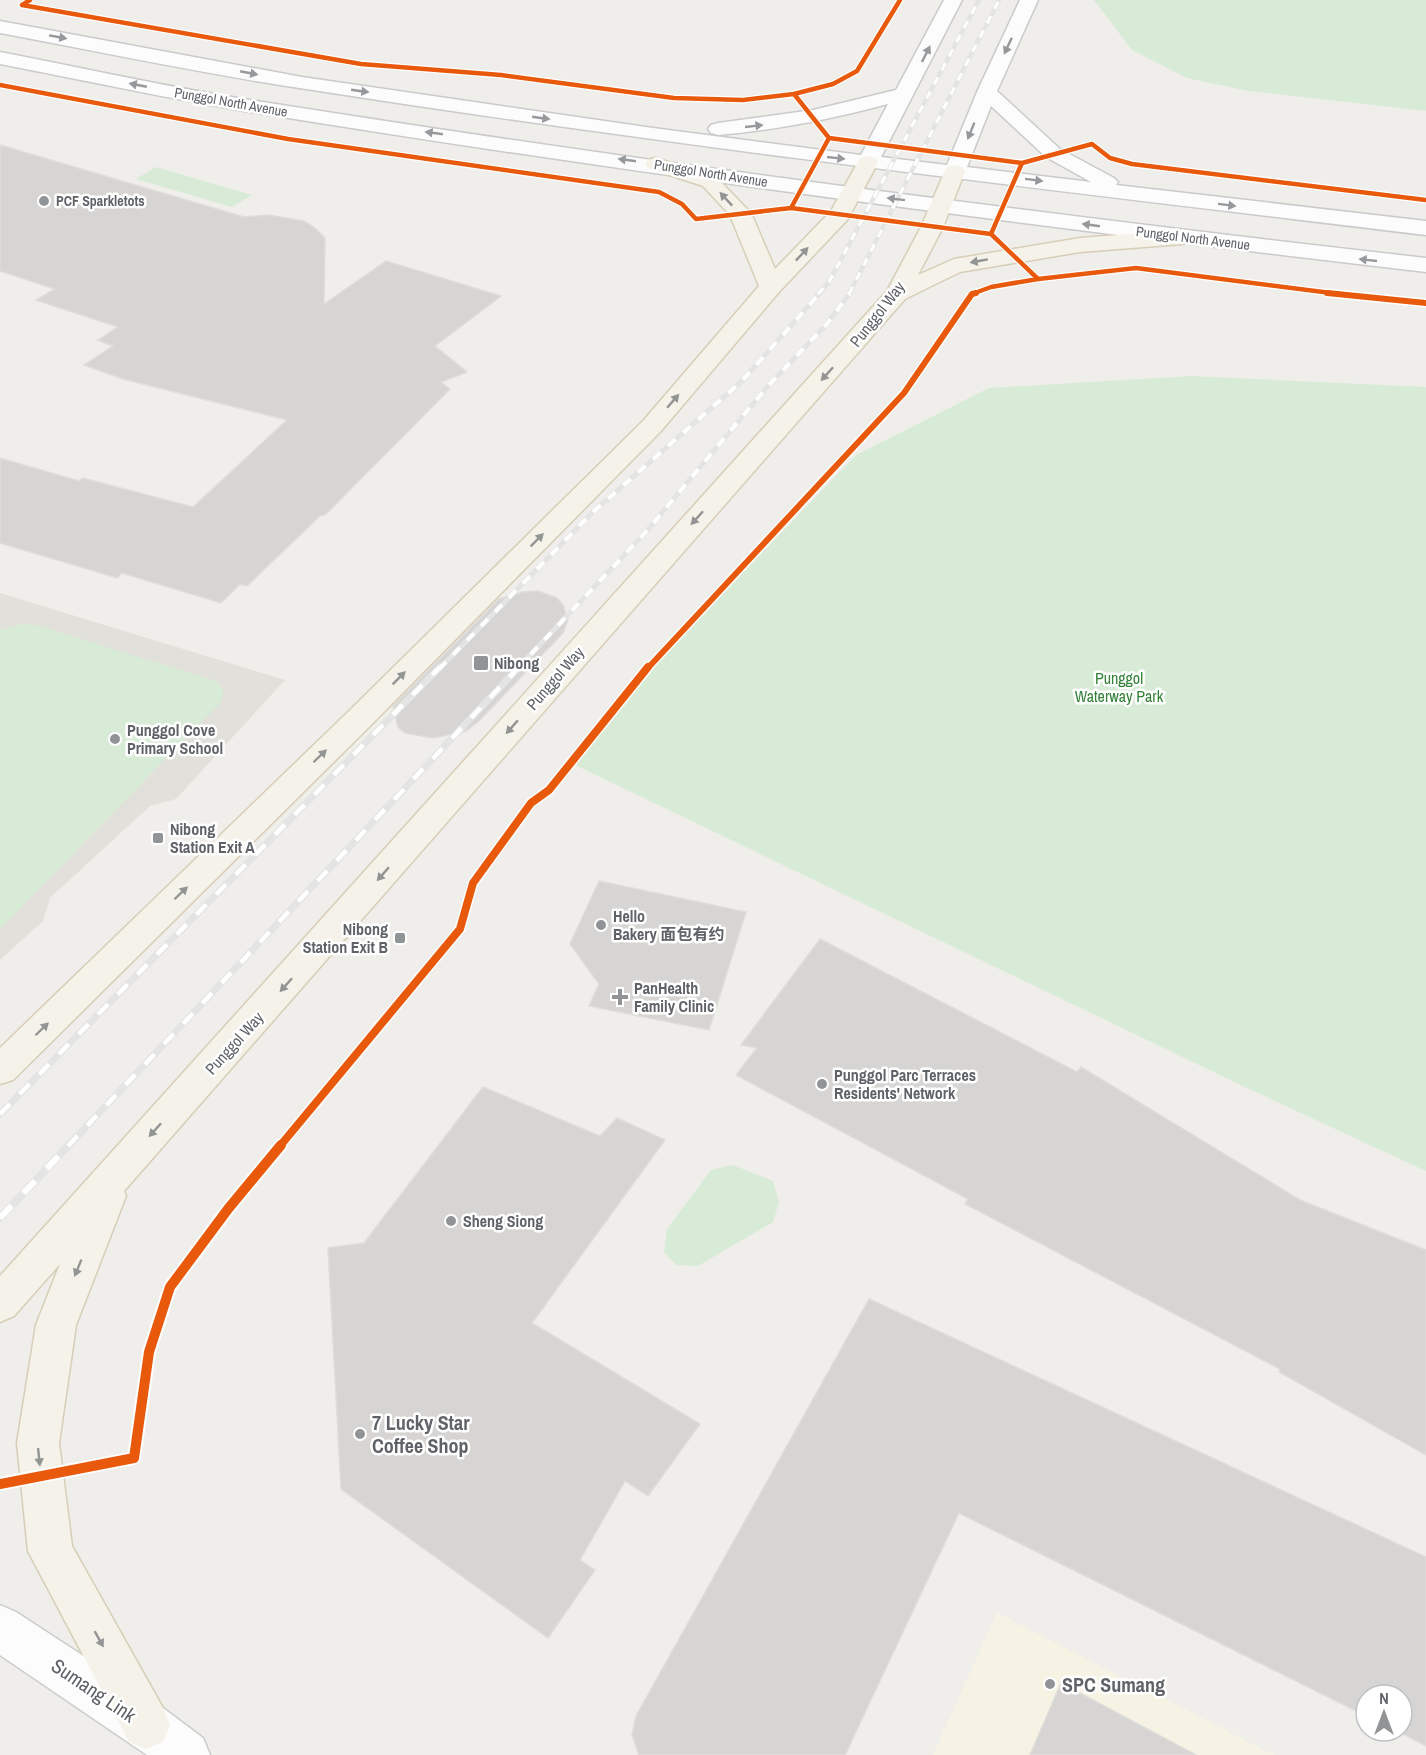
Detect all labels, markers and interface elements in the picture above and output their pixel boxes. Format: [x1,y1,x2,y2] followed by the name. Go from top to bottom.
[48,33,67,42] one-way arrow
[1003,37,1013,55] one-way arrow
[921,46,930,63] one-way arrow
[240,69,259,78] one-way arrow
[128,80,147,89] one-way arrow
[173,83,289,121] street label: Punggol North Avenue
[351,87,370,96] one-way arrow
[531,113,550,122] one-way arrow
[744,121,763,131] one-way arrow
[966,123,976,141] one-way arrow
[425,128,444,137] one-way arrow
[827,153,846,163] one-way arrow
[618,155,637,164] one-way arrow
[653,155,769,191] street label: Punggol North Avenue
[1025,176,1044,185] one-way arrow
[719,191,733,206] one-way arrow
[56,192,145,210] place label: PCF Sparkletots
[37,194,51,208] marker: PCF Sparkletots
[887,194,906,204] one-way arrow
[1218,201,1237,210] one-way arrow
[1081,220,1100,229] one-way arrow
[1135,222,1251,254] street label: Punggol North Avenue
[795,247,809,262] one-way arrow
[1358,255,1377,265] one-way arrow
[969,257,988,266] one-way arrow
[844,276,910,351] street label: Punggol Way
[821,366,834,381] one-way arrow
[666,394,679,409] one-way arrow
[690,511,704,525] one-way arrow
[530,533,544,548] one-way arrow
[521,641,589,714] street label: Punggol Way
[494,652,539,674] place label: Nibong
[472,654,490,672] marker: Nibong
[1075,667,1164,707] park label: Punggol Waterway Park
[392,672,406,686] one-way arrow
[127,719,223,759] place label: Punggol Cove Primary School
[506,719,519,734] one-way arrow
[108,732,122,746] marker: Punggol Cove Primary School
[313,750,327,764] one-way arrow
[170,818,255,858] place label: Nibong Station Exit A
[151,831,165,845] marker: Nibong Station Exit A
[377,866,390,881] one-way arrow
[174,886,188,900] one-way arrow
[613,905,724,945] place label: Hello Bakery 面包有约
[303,918,388,958] place label: Nibong Station Exit B
[594,918,608,932] marker: Hello Bakery 面包有约
[393,931,407,945] marker: Nibong Station Exit B
[280,977,293,992] one-way arrow
[634,977,714,1017] place label: PanHealth Family Clinic
[611,988,629,1006] marker: PanHealth Family Clinic
[200,1007,268,1079] street label: Punggol Way
[34,1022,49,1036] one-way arrow
[834,1064,976,1104] place label: Punggol Parc Terraces Residents' Network
[815,1077,829,1091] marker: Punggol Parc Terraces Residents' Network
[149,1122,162,1137] one-way arrow
[463,1210,543,1232] place label: Sheng Siong
[444,1214,458,1228] marker: Sheng Siong
[73,1259,82,1277] one-way arrow
[372,1409,470,1459] place label: 7 Lucky Star Coffee Shop
[353,1427,367,1441] marker: 7 Lucky Star Coffee Shop
[34,1448,44,1467] one-way arrow
[94,1631,104,1648] one-way arrow
[46,1652,142,1729] street label: Sumang Link
[1062,1671,1165,1698] place label: SPC Sumang
[1043,1677,1057,1691] marker: SPC Sumang
[1354,1683,1414,1743] north arrow
[1379,1687,1389,1709] text: N

